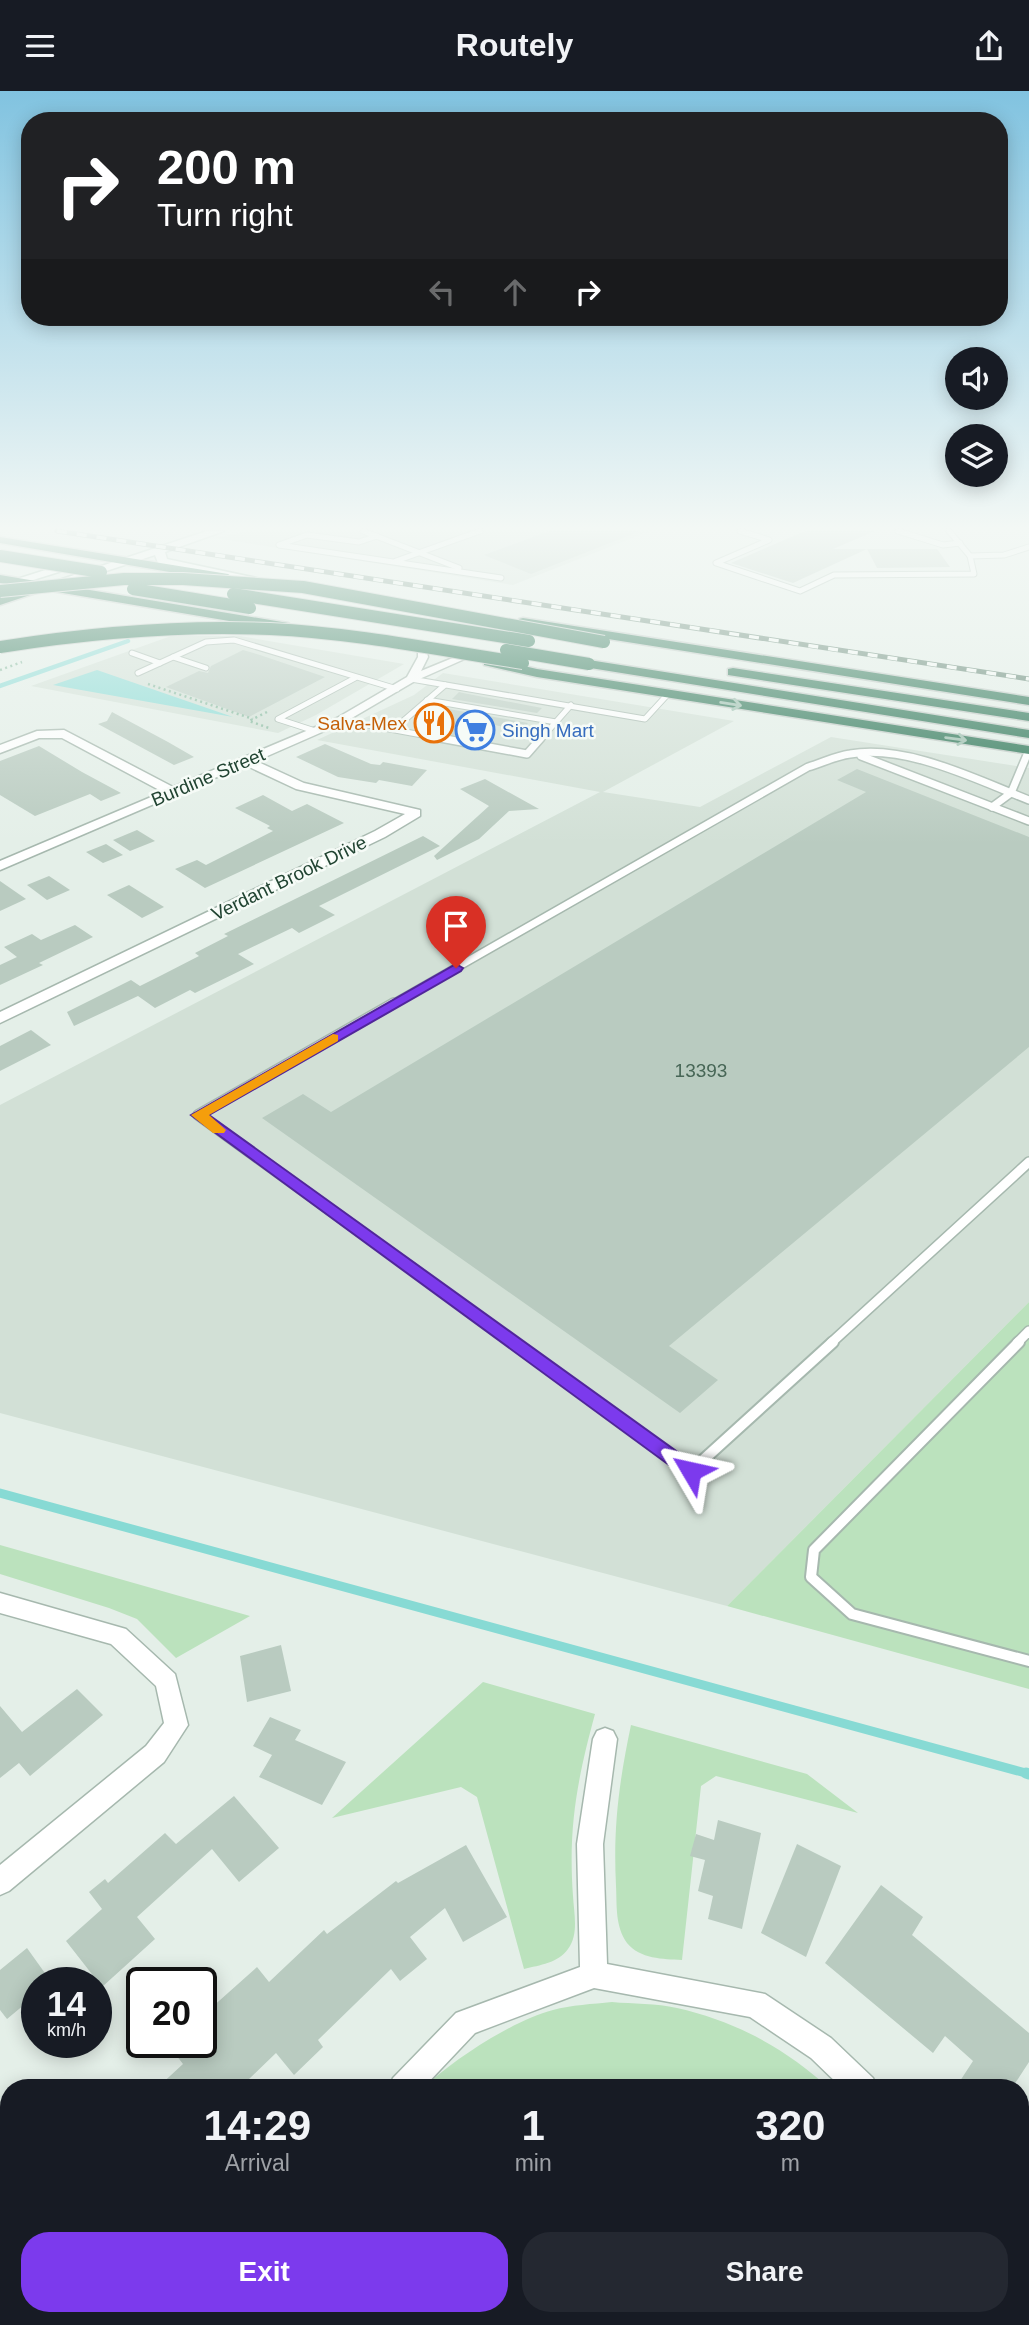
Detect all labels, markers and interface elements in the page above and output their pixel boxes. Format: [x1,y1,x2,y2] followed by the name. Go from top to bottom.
[21,27,59,65] icon: menu
[456,27,573,63] text: Routely
[970,27,1008,65] icon: share
[42,140,133,231] icon: right
[157,140,296,194] text: 200 m
[157,197,293,233] text: Turn right
[423,273,461,311] icon: left
[496,273,534,311] icon: ahead
[569,273,607,311] icon: right
[945,347,1008,487] map controls
[945,347,1008,410] button: sound
[945,424,1008,487] button: layers
[719,698,742,711] one-way arrow
[413,702,455,744] restaurant icon: Salva-Mex
[454,709,496,751] supermarket icon: Singh Mart
[317,713,407,734] place label: Salva-Mex
[502,720,595,741] place label: Singh Mart
[944,733,966,746] one-way arrow
[148,743,269,810] street label: Burdine Street
[208,831,370,925] street label: Verdant Brook Drive
[426,896,486,968] pin
[437,907,475,945] icon: arrive
[675,1060,727,1081] house number: 13393
[654,1434,728,1508] position arrow
[126,1967,217,2058] speed limit sign: 20
[47,1984,86,2023] text: 14
[47,2020,86,2040] text: km/h
[204,2102,311,2149] text: 14:29
[521,2102,545,2149] text: 1
[755,2102,825,2149] text: 320
[225,2150,290,2176] text: Arrival
[515,2150,552,2176] text: min
[781,2150,800,2176] text: m
[21,2232,508,2312] button: Exit
[522,2232,1008,2312] button: Share

